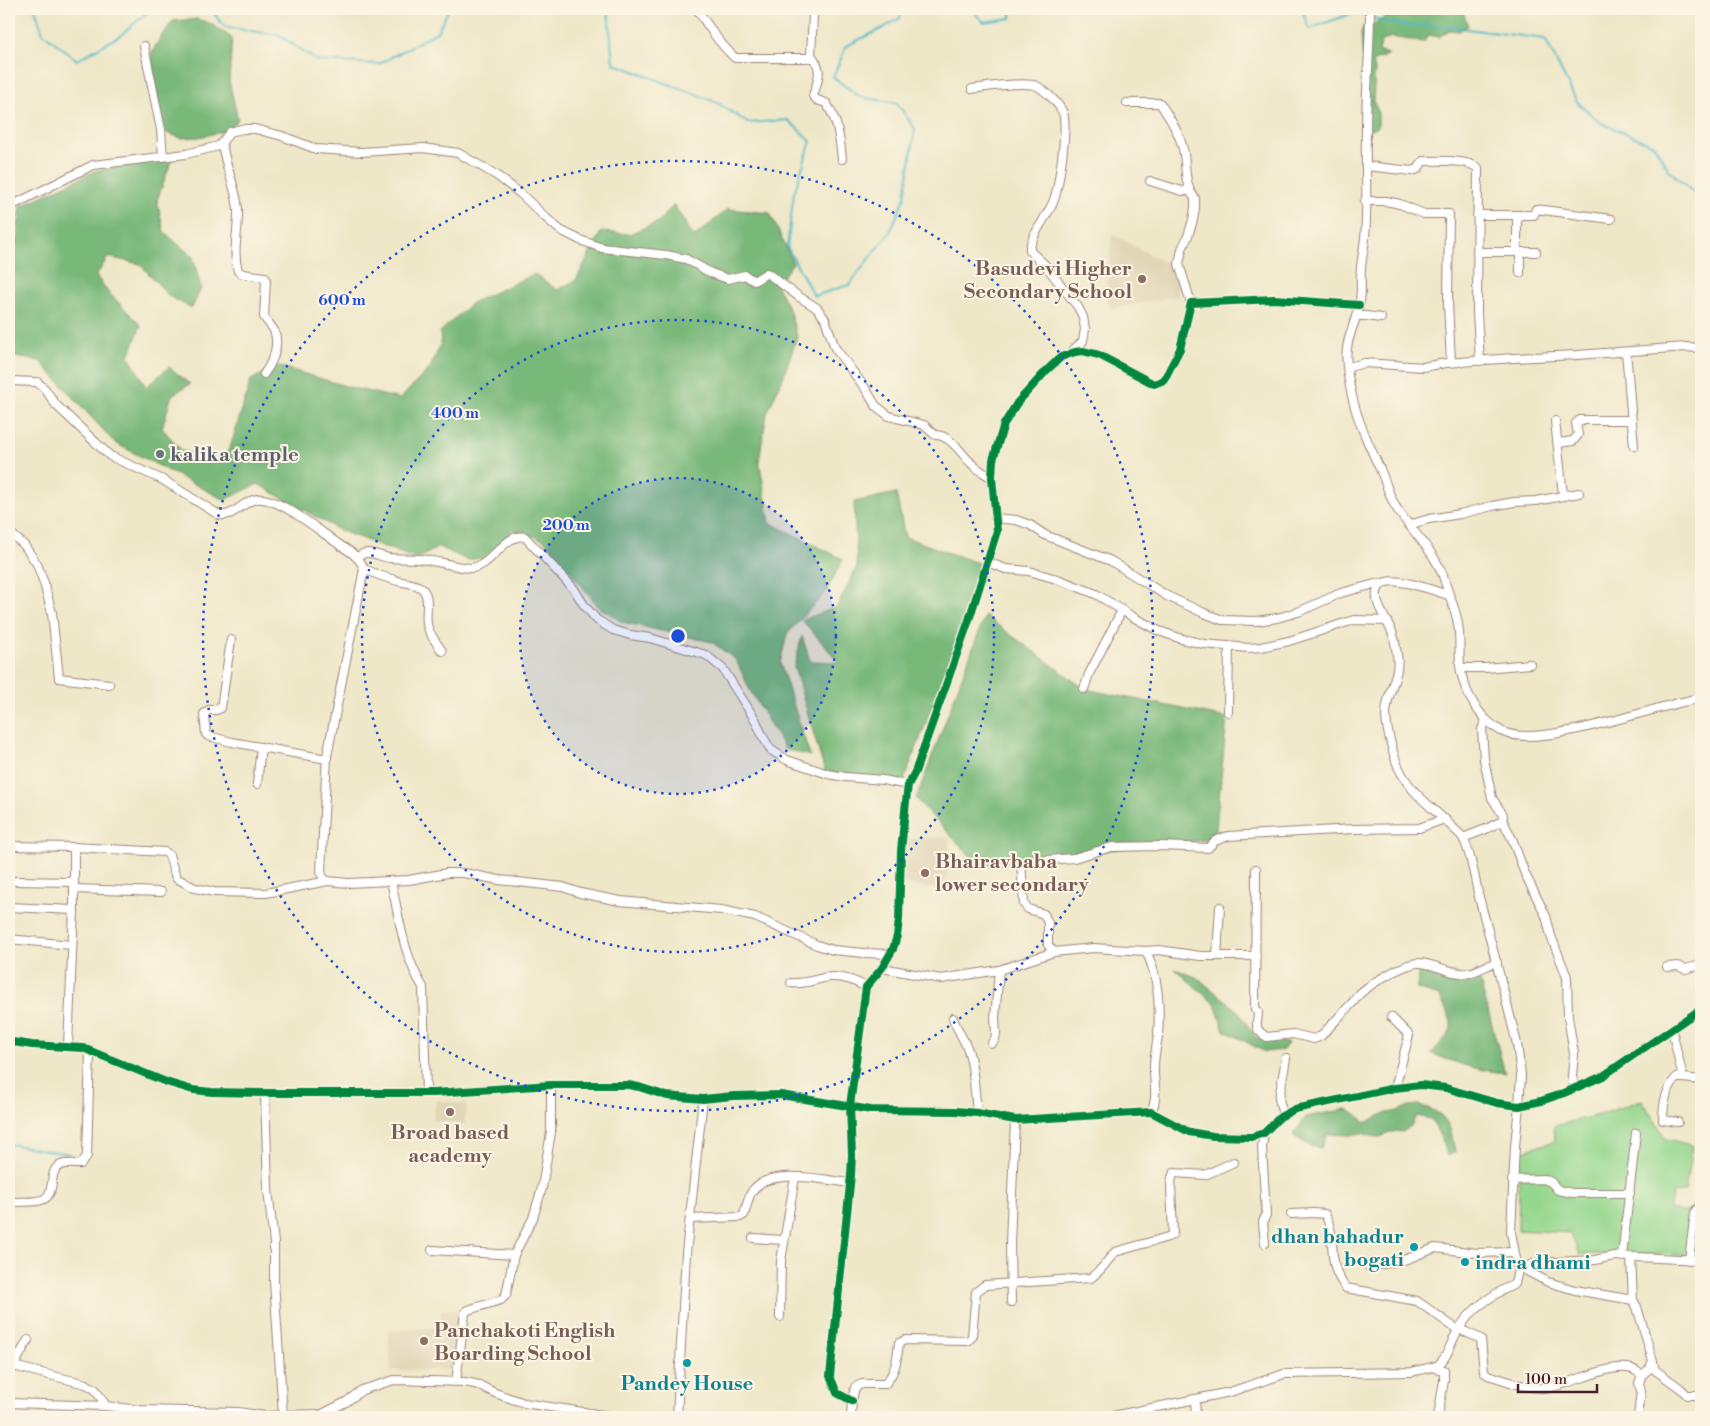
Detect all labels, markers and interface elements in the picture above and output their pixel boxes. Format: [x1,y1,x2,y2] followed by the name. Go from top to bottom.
[964,257,1132,305] place label: Basudevi Higher Secondary School
[1136,273,1148,285] marker: Basudevi Higher Secondary School
[318,291,366,310] text: 600 m
[431,404,479,423] text: 400 m
[170,443,299,468] place label: kalika temple
[154,448,166,460] marker: kalika temple
[542,516,590,535] text: 200 m
[669,627,687,645] centre of rings
[935,850,1090,898] place label: Bhairavbaba lower secondary
[919,867,931,879] marker: Bhairavbaba lower secondary
[444,1106,456,1118] marker: Broad based academy
[391,1121,510,1169] place label: Broad based academy
[1271,1225,1405,1273] place label: dhan bahadur bogati
[1408,1241,1420,1253] marker: dhan bahadur bogati
[1475,1251,1591,1276] place label: indra dhami
[1459,1256,1471,1268] marker: indra dhami
[434,1319,616,1367] place label: Panchakoti English Boarding School
[418,1335,430,1347] marker: Panchakoti English Boarding School
[681,1357,693,1369] marker: Pandey House
[1518,1361,1596,1393] scale bar
[1525,1370,1567,1389] text: 100 m
[621,1372,754,1397] place label: Pandey House

